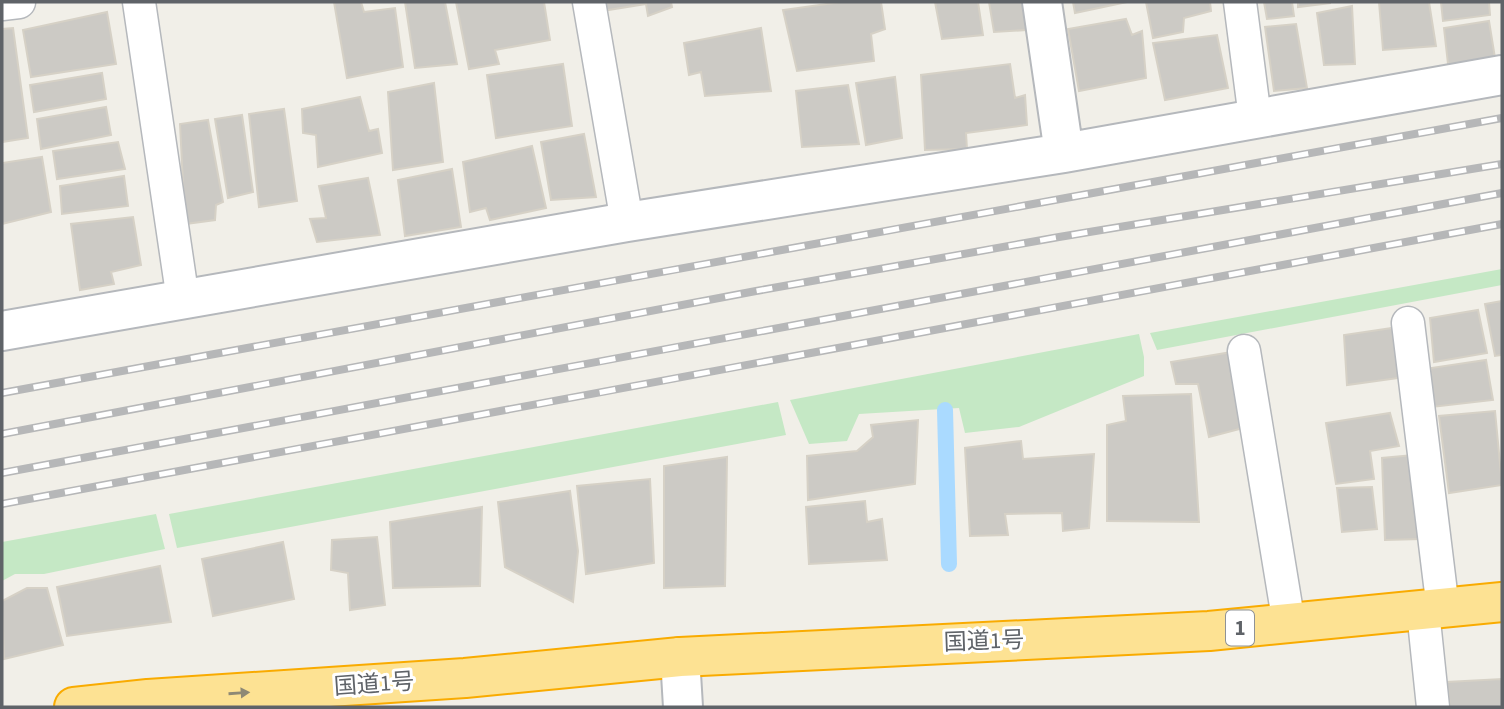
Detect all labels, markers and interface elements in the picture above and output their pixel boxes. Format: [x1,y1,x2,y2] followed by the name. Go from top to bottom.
[1226,610,1254,646] road number: 1
[943,623,1025,659] street label: 国道1号
[333,665,415,703] street label: 国道1号
[229,687,251,698] one-way arrow

